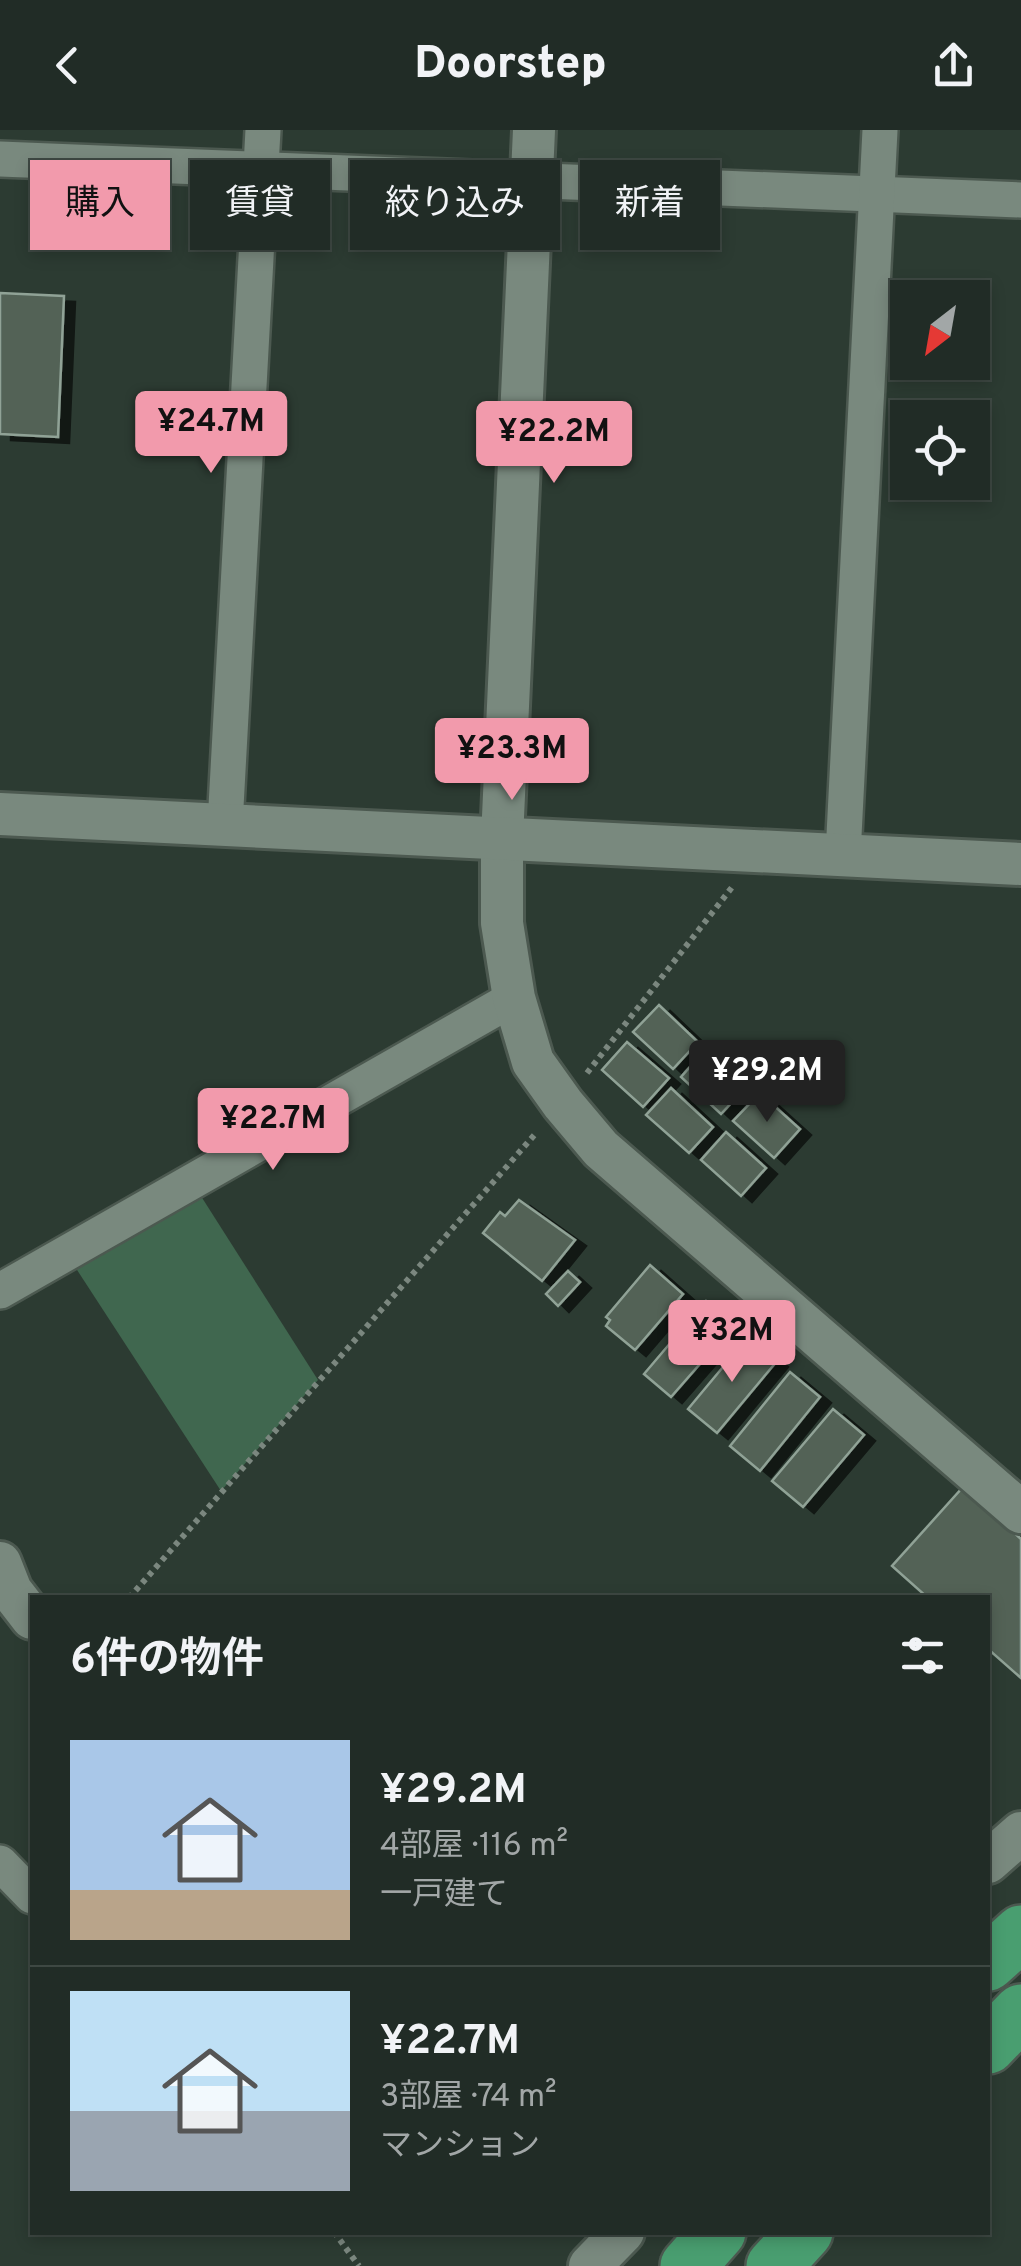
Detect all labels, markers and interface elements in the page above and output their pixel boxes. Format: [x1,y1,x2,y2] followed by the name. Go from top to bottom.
[414,37,607,94] text: Doorstep
[40,38,95,93] icon: back
[926,38,981,93] icon: share
[30,160,170,250] chip: 購入
[190,160,330,250] chip: 賃貸
[350,160,560,250] chip: 絞り込み
[580,160,720,250] chip: 新着
[890,280,990,380] north arrow
[890,280,990,500] map controls
[130,391,292,476] pin: ¥24.7M
[890,400,990,500] button: locate
[473,401,635,486] pin: ¥22.2M
[157,403,265,443] text: ¥24.7M
[498,413,610,453] text: ¥22.2M
[431,718,593,803] pin: ¥23.3M
[457,730,567,770] text: ¥23.3M
[686,1040,848,1125] pin: ¥29.2M
[711,1052,823,1092] text: ¥29.2M
[192,1088,354,1173] pin: ¥22.7M
[220,1100,326,1140] text: ¥22.7M
[673,1300,791,1385] pin: ¥32M
[690,1312,774,1352] text: ¥32M
[895,1628,950,1683] icon: filters
[70,1635,264,1688] text: 6件の物件
[380,1765,527,1818] text: ¥29.2M
[150,1780,270,1900] icon: home
[380,1827,568,1867] text: 4部屋 · 116 m²
[380,1876,508,1916] text: 一戸建て
[380,2016,520,2069] text: ¥22.7M
[150,2031,270,2151] icon: home
[380,2078,557,2118] text: 3部屋 · 74 m²
[380,2127,540,2167] text: マンション

